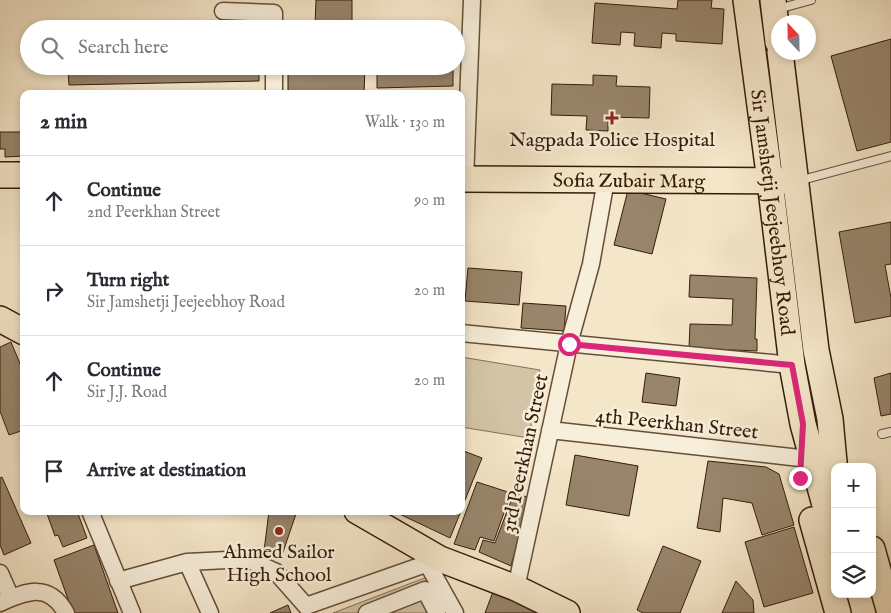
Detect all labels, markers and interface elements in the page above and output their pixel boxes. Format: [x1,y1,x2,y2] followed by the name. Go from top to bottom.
[771,15,816,60] north arrow
[20,20,465,75] search box
[38,34,66,62] icon: search
[78,36,169,60] text: Search here
[744,88,799,337] street label: Sir Jamshetji Jeejeebhoy Road
[40,109,87,136] text: 2 min
[605,111,619,125] marker: Nagpada Police Hospital
[365,113,445,133] text: Walk · 130 m
[509,128,715,153] place label: Nagpada Police Hospital
[553,169,706,195] street label: Sofia Zubair Marg
[87,179,161,203] text: Continue
[40,187,68,215] icon: ahead
[414,191,445,211] text: 90 m
[87,203,220,223] text: 2nd Peerkhan Street
[87,269,169,293] text: Turn right
[40,277,68,305] icon: right
[414,281,445,301] text: 20 m
[87,293,285,313] text: Sir Jamshetji Jeejeebhoy Road
[558,333,581,356] route start
[87,359,161,383] text: Continue
[40,367,68,395] icon: ahead
[414,371,445,391] text: 20 m
[496,372,555,535] street label: 3rd Peerkhan Street
[87,383,167,403] text: Sir J.J. Road
[594,404,759,445] street label: 4th Peerkhan Street
[40,457,68,485] icon: arrive
[87,459,246,483] text: Arrive at destination
[831,463,876,598] map controls
[831,463,876,508] button: +
[789,467,812,490] route end
[831,508,876,553] button: −
[273,525,285,537] marker: Ahmed Sailor High School
[222,540,335,588] place label: Ahmed Sailor High School
[831,553,876,598] button: layers

